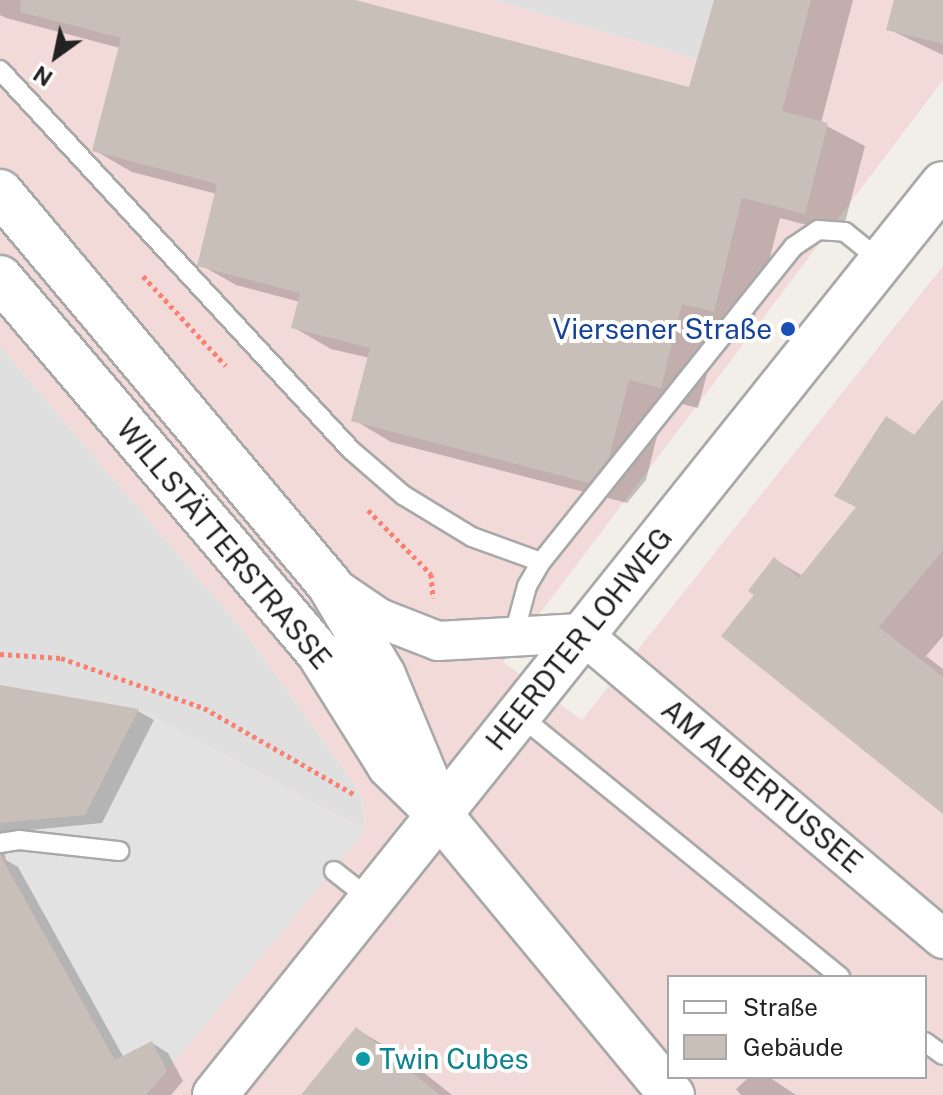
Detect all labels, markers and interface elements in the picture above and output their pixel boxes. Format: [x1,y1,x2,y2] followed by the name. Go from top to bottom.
[16,16,96,96] north arrow
[29,61,57,92] text: N
[552,312,772,346] place label: Viersener Straße
[779,320,797,338] marker: Viersener Straße
[110,412,338,676] street label: WILLSTÄTTERSTRASSE
[479,521,679,757] street label: HEERDTER LOHWEG
[655,692,869,880] street label: AM ALBERTUSSEE
[667,975,927,1079] legend
[743,993,818,1021] text: Straße
[743,1033,843,1061] text: Gebäude
[379,1042,529,1076] place label: Twin Cubes
[354,1050,372,1068] marker: Twin Cubes

